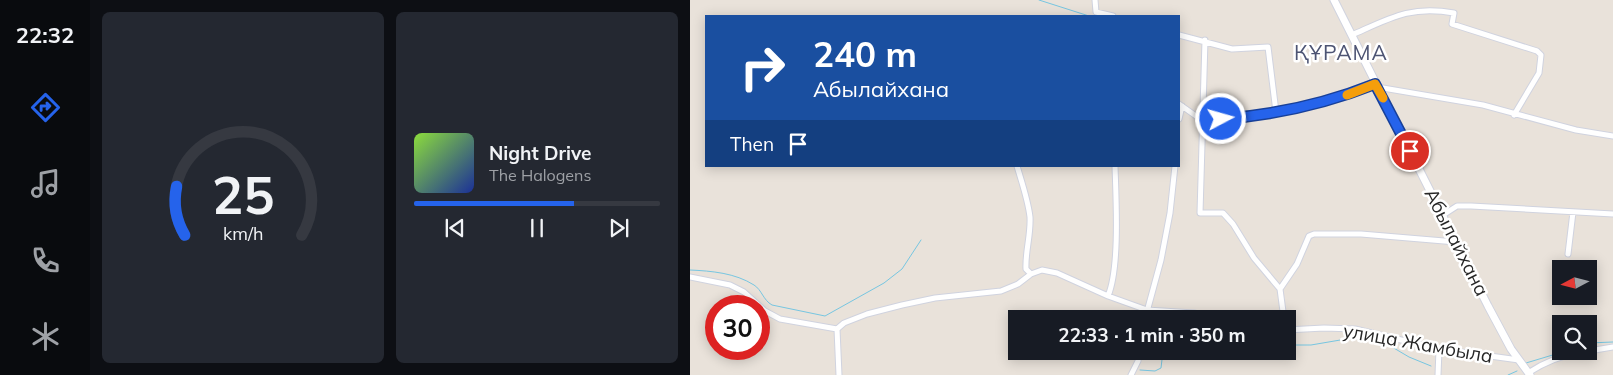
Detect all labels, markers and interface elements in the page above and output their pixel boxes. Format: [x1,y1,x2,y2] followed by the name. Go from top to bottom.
[16,21,74,49] text: 22:32
[813,32,917,76] text: 240 m
[730,35,795,100] icon: right
[1294,39,1388,65] district label: ҚҰРАМА
[813,75,949,103] text: Абылайхана
[28,90,63,125] icon: directions
[1194,92,1246,144] position arrow
[784,130,812,158] icon: arrive
[1389,130,1431,172] pin
[730,132,774,156] text: Then
[1396,137,1424,165] icon: arrive
[489,141,591,165] text: Night Drive
[212,162,274,227] text: 25
[489,165,591,185] text: The Halogens
[28,166,63,201] icon: music
[1420,184,1494,300] street label: Абылайхана
[441,214,469,242] icon: previous
[523,214,551,242] icon: pause
[605,214,633,242] icon: next
[223,222,263,244] text: km/h
[28,243,63,278] icon: phone
[1552,260,1598,305] north arrow
[1552,260,1597,360] map controls
[705,295,770,360] speed limit sign: 30
[1552,315,1597,360] button: search
[1341,318,1495,368] street label: улица Жамбыла
[28,319,63,354] icon: climate
[1058,323,1246,347] text: 22:33 · 1 min · 350 m

